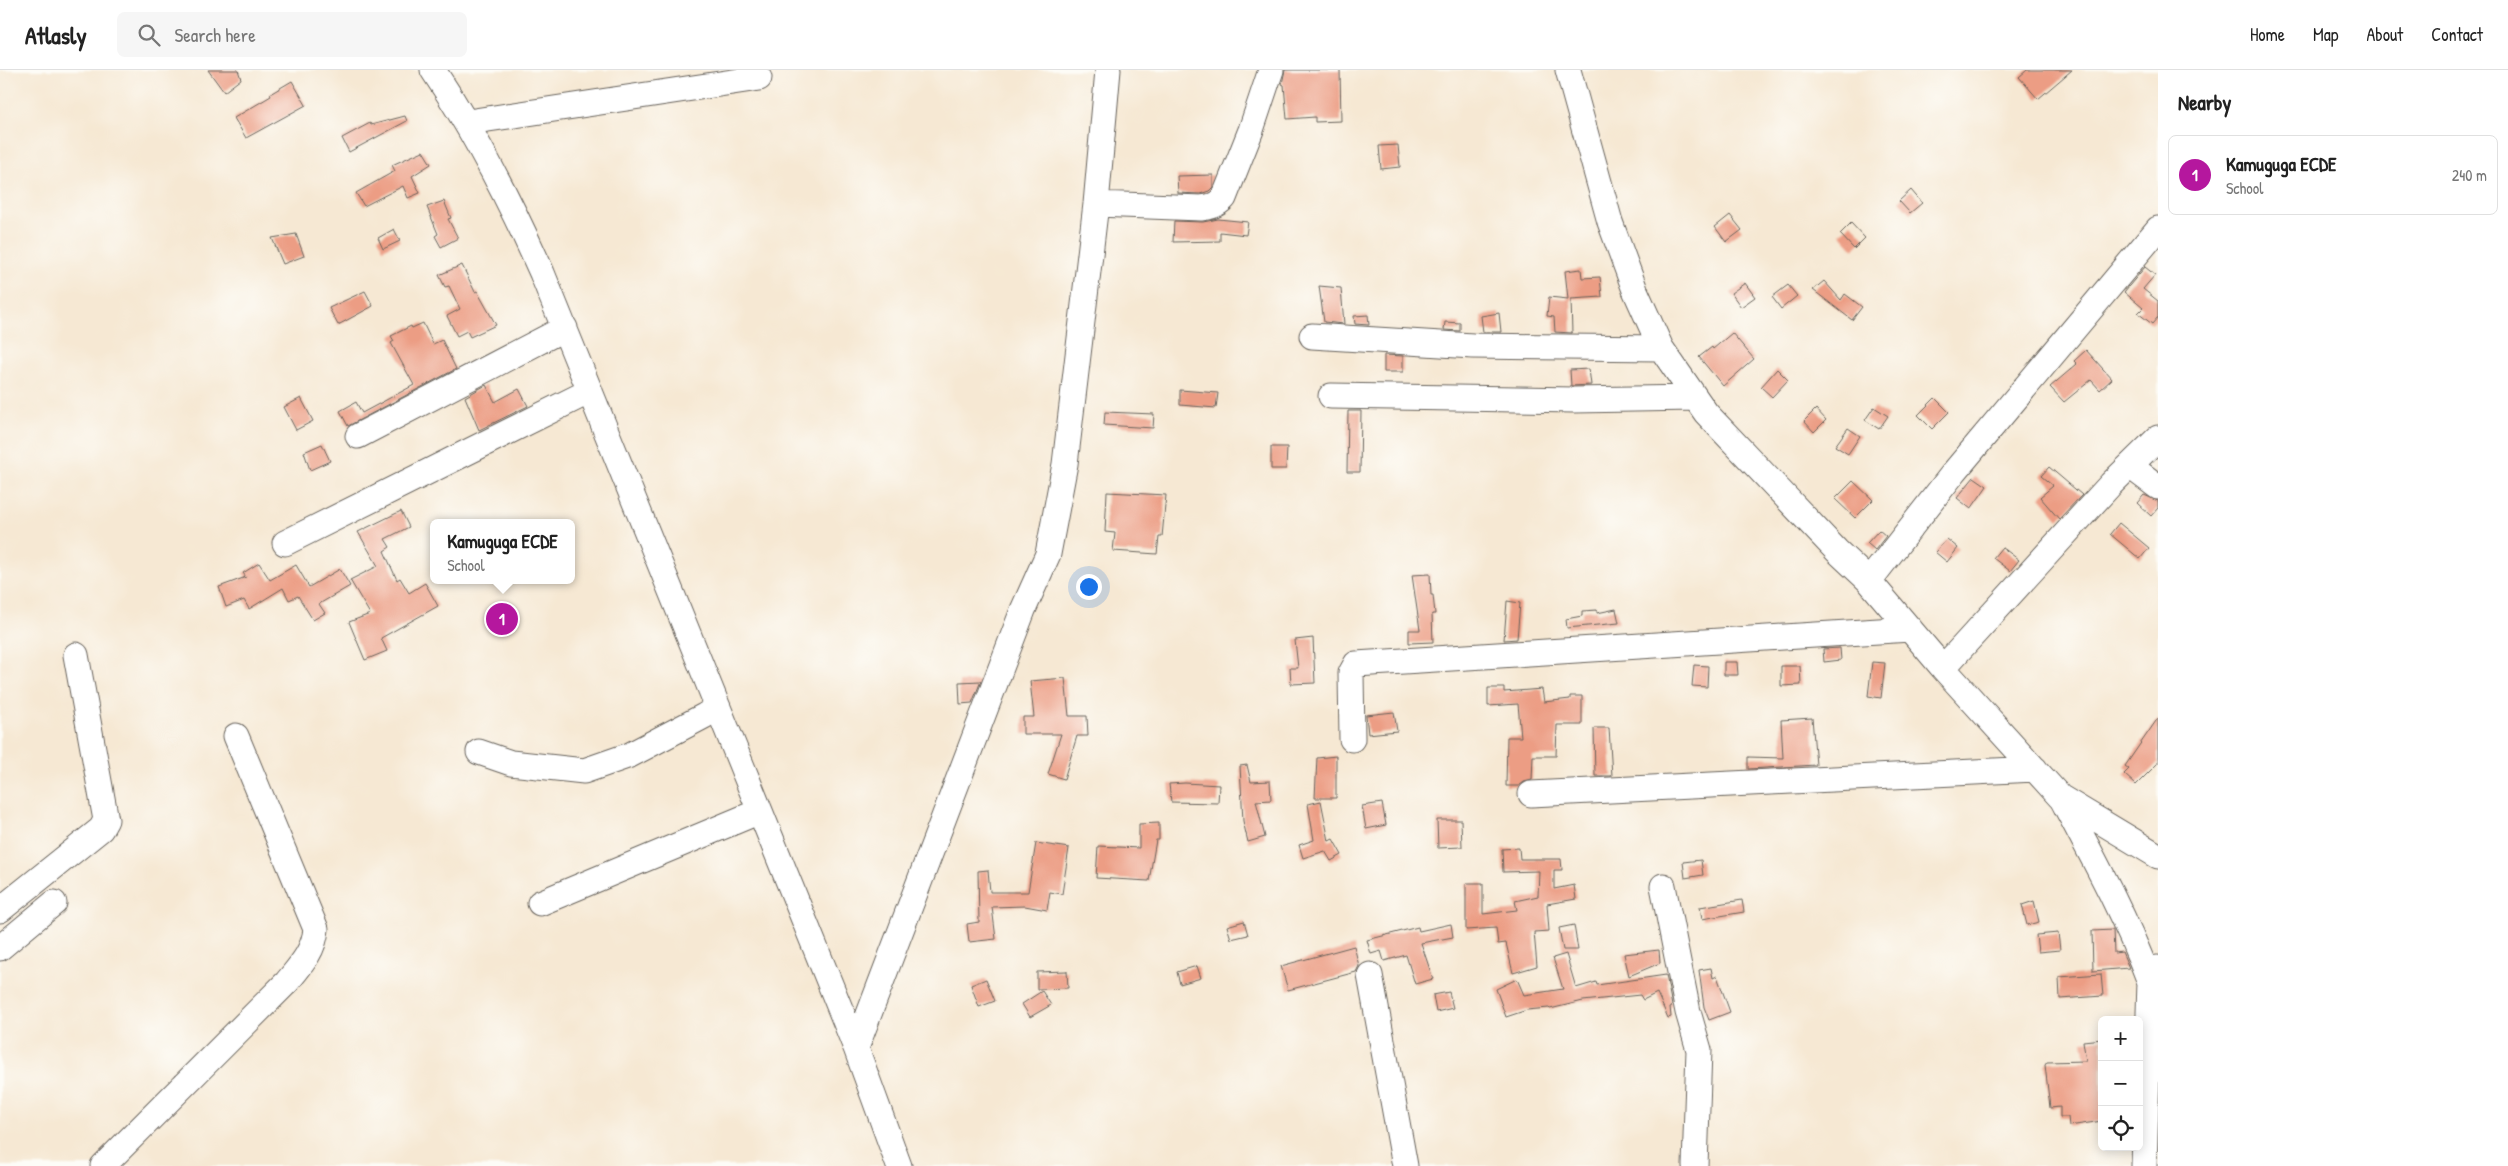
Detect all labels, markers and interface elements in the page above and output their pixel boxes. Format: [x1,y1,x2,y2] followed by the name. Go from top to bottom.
[117,12,467,57] search box
[25,19,87,51] text: Atlasly
[135,21,163,49] icon: search
[175,22,256,48] text: Search here
[2250,22,2285,47] text: Home
[2313,22,2338,47] text: Map
[2366,22,2403,47] text: About
[2431,22,2483,47] text: Contact
[2178,88,2231,117] text: Nearby
[2226,151,2336,177] text: Kamuguga ECDE
[2192,164,2198,186] text: 1
[2452,164,2487,186] text: 240 m
[2226,177,2263,199] text: School
[430,519,575,584] popup
[447,528,558,554] text: Kamuguga ECDE
[447,554,485,576] text: School
[1076,574,1102,600] your location
[486,600,518,638] pin: 1
[2098,1016,2143,1151] map controls
[2098,1016,2143,1061] button: +
[2098,1061,2143,1106] button: −
[2098,1106,2143,1151] button: locate

